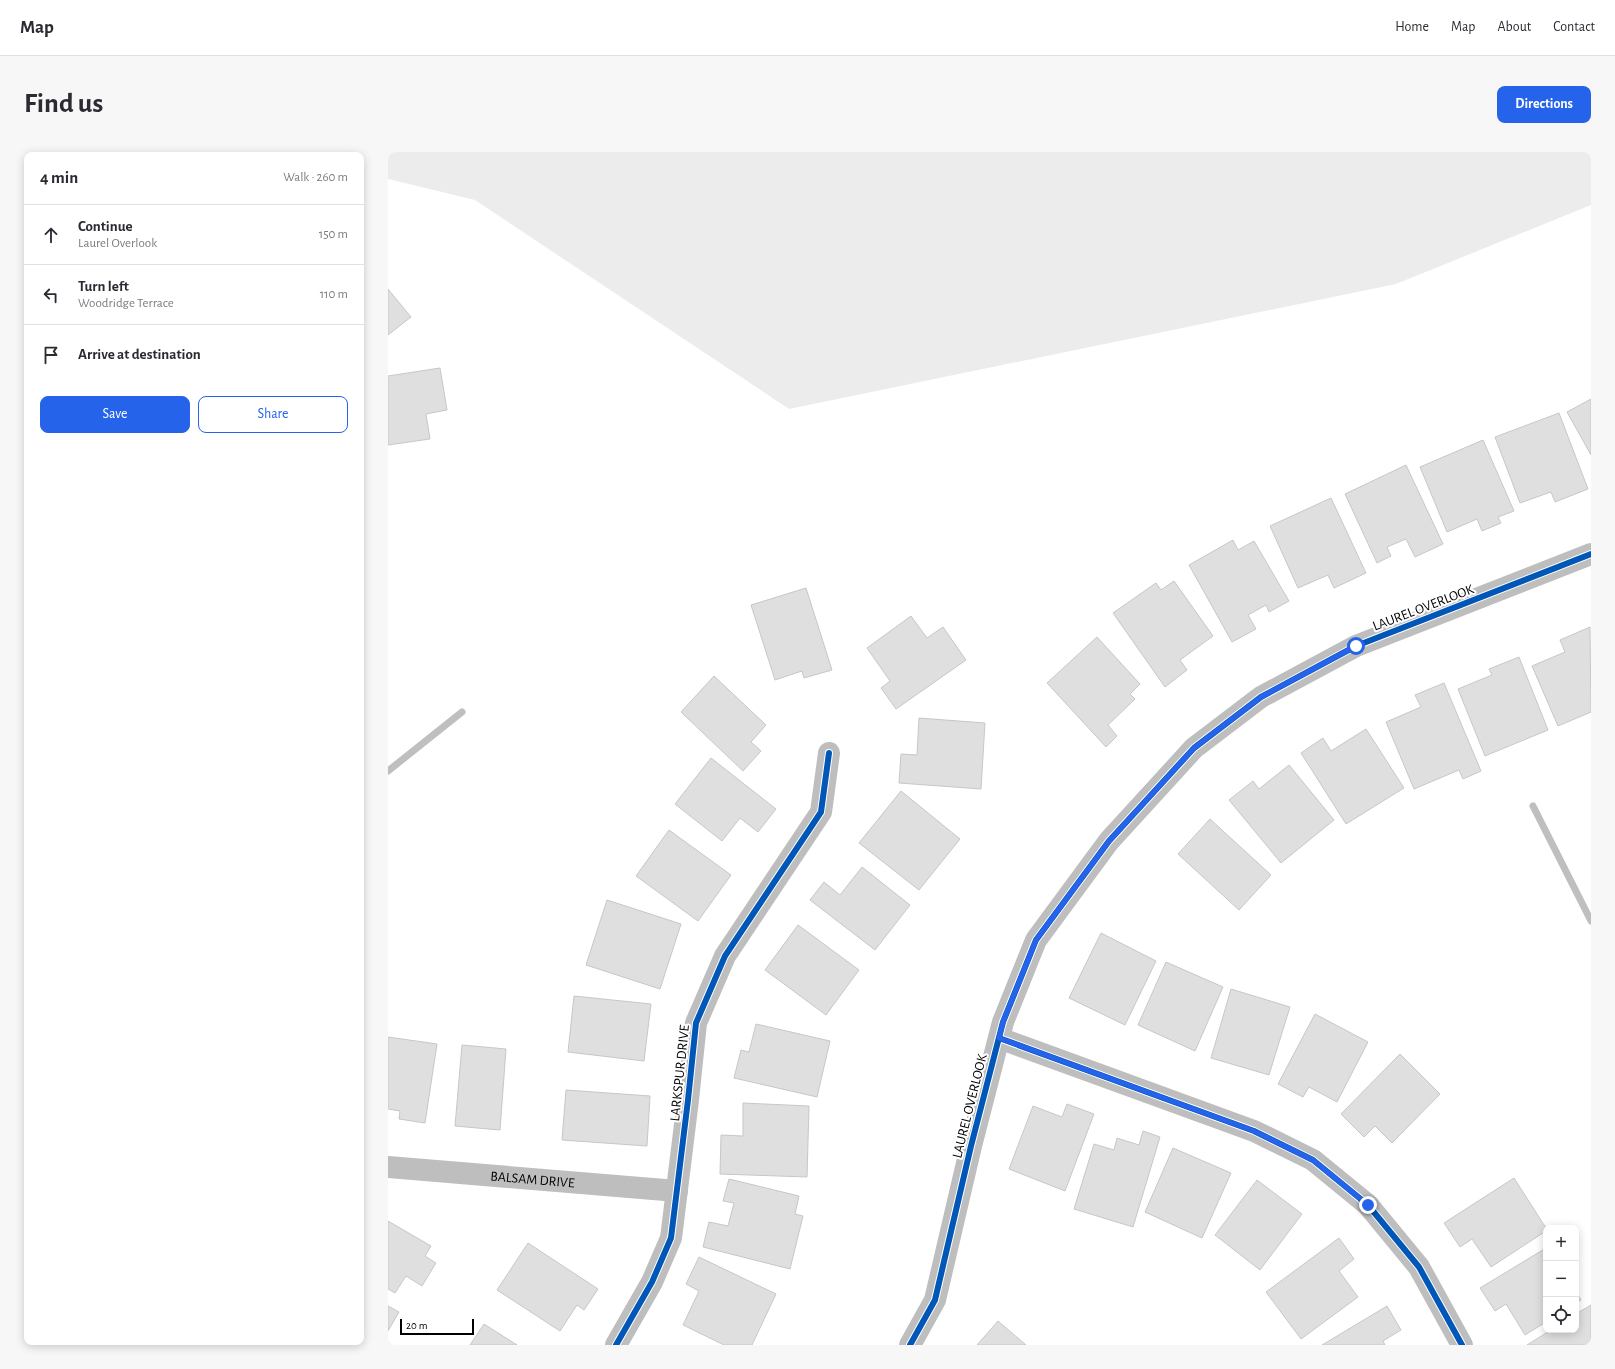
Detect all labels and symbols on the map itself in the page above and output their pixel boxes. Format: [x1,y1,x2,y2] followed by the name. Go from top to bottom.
[1371,582,1476,634] street label: LAUREL OVERLOOK
[1347,637,1365,655] route start
[668,1024,692,1122] street label: LARKSPUR DRIVE
[950,1052,990,1160] street label: LAUREL OVERLOOK
[490,1170,575,1190] street label: BALSAM DRIVE
[1359,1196,1377,1214] route end
[400,1317,474,1336] scale bar

